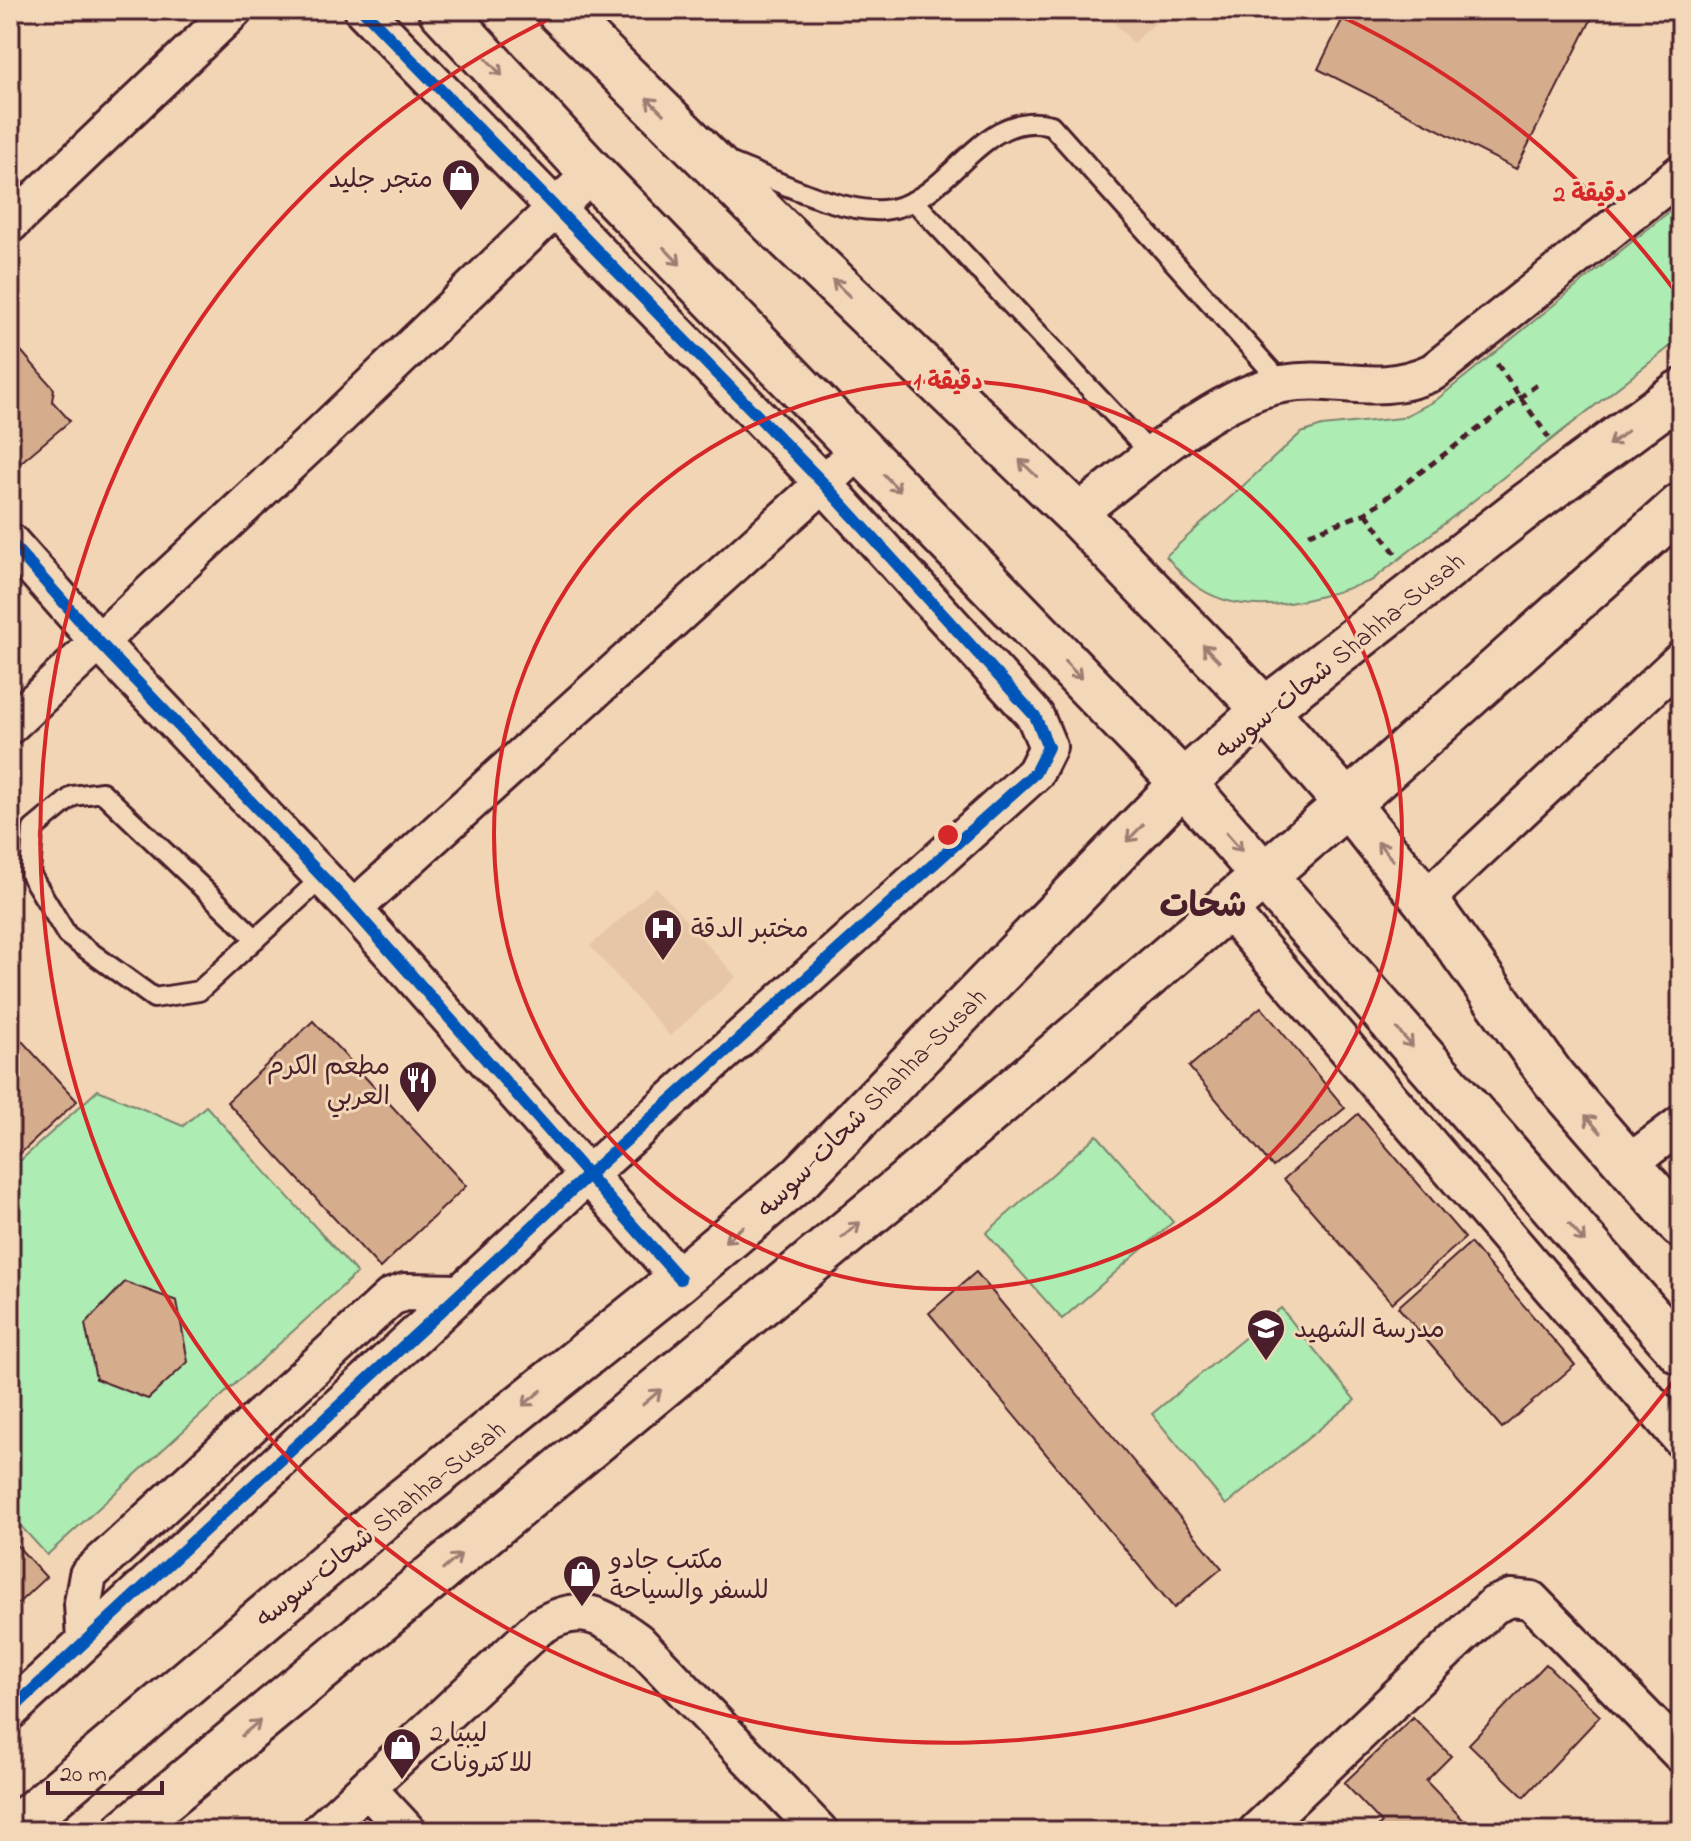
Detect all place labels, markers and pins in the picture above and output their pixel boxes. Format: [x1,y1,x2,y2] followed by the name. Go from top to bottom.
[440,157,482,212] shop icon: متجر جليد
[329,162,433,200] place label: متجر جليد
[934,821,962,849] centre of rings
[642,907,684,962] hospital icon: مختبر الدقة
[691,912,809,950] place label: مختبر الدقة
[267,1049,390,1118] place label: مطعم الكرم العربي
[397,1059,439,1114] restaurant icon: مطعم الكرم العربي
[1245,1307,1287,1362] school or university icon: مدرسة الشهيد
[1294,1312,1445,1350] place label: مدرسة الشهيد
[608,1543,769,1611] place label: مكتب جادو للسفر والسياحة
[561,1553,603,1608] shop icon: مكتب جادو للسفر والسياحة
[430,1716,532,1784] place label: ليبيا 2 للاكترونات
[381,1726,423,1781] shop icon: ليبيا 2 للاكترونات

